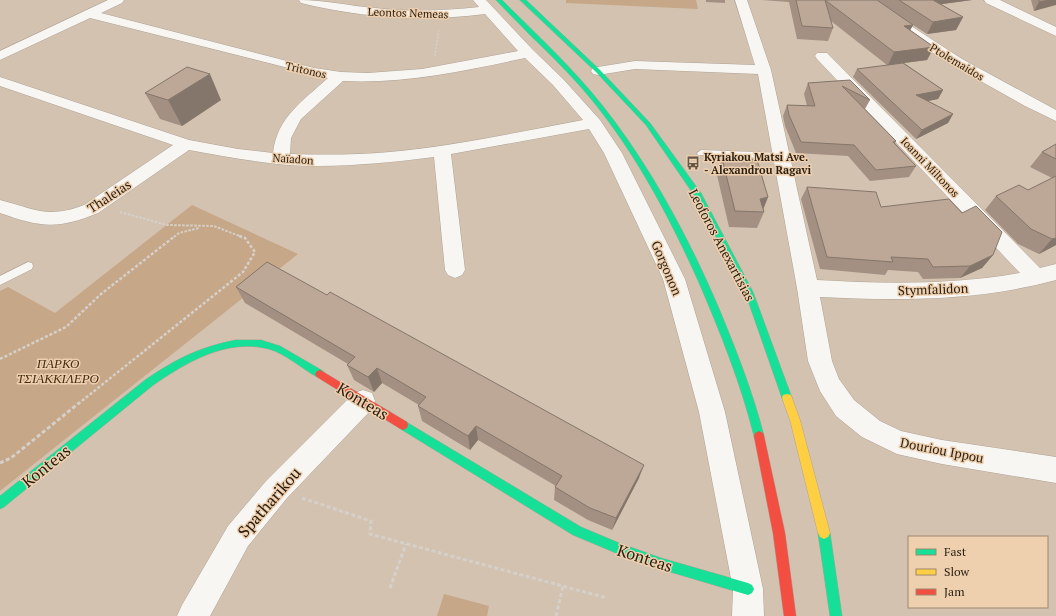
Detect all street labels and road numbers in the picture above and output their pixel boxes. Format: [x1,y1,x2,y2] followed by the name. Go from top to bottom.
[367,5,449,21] street label: Leontos Nemeas
[927,40,987,84] street label: Ptolemaidos
[284,59,328,82] street label: Tritonos
[898,134,962,200] street label: Ioanni Miltonos
[272,151,314,167] street label: Naïadon
[84,175,134,217] street label: Thaleias
[685,186,759,304] street label: Leoforos Anexartisias
[647,238,687,298] street label: Gorgonon
[897,279,969,299] street label: Stymfalidon
[333,377,393,425] street label: Konteas
[899,433,986,467] street label: Douriou Ippou
[17,440,75,492] street label: Konteas
[232,462,306,542] street label: Spatharikou
[615,539,676,577] street label: Konteas

